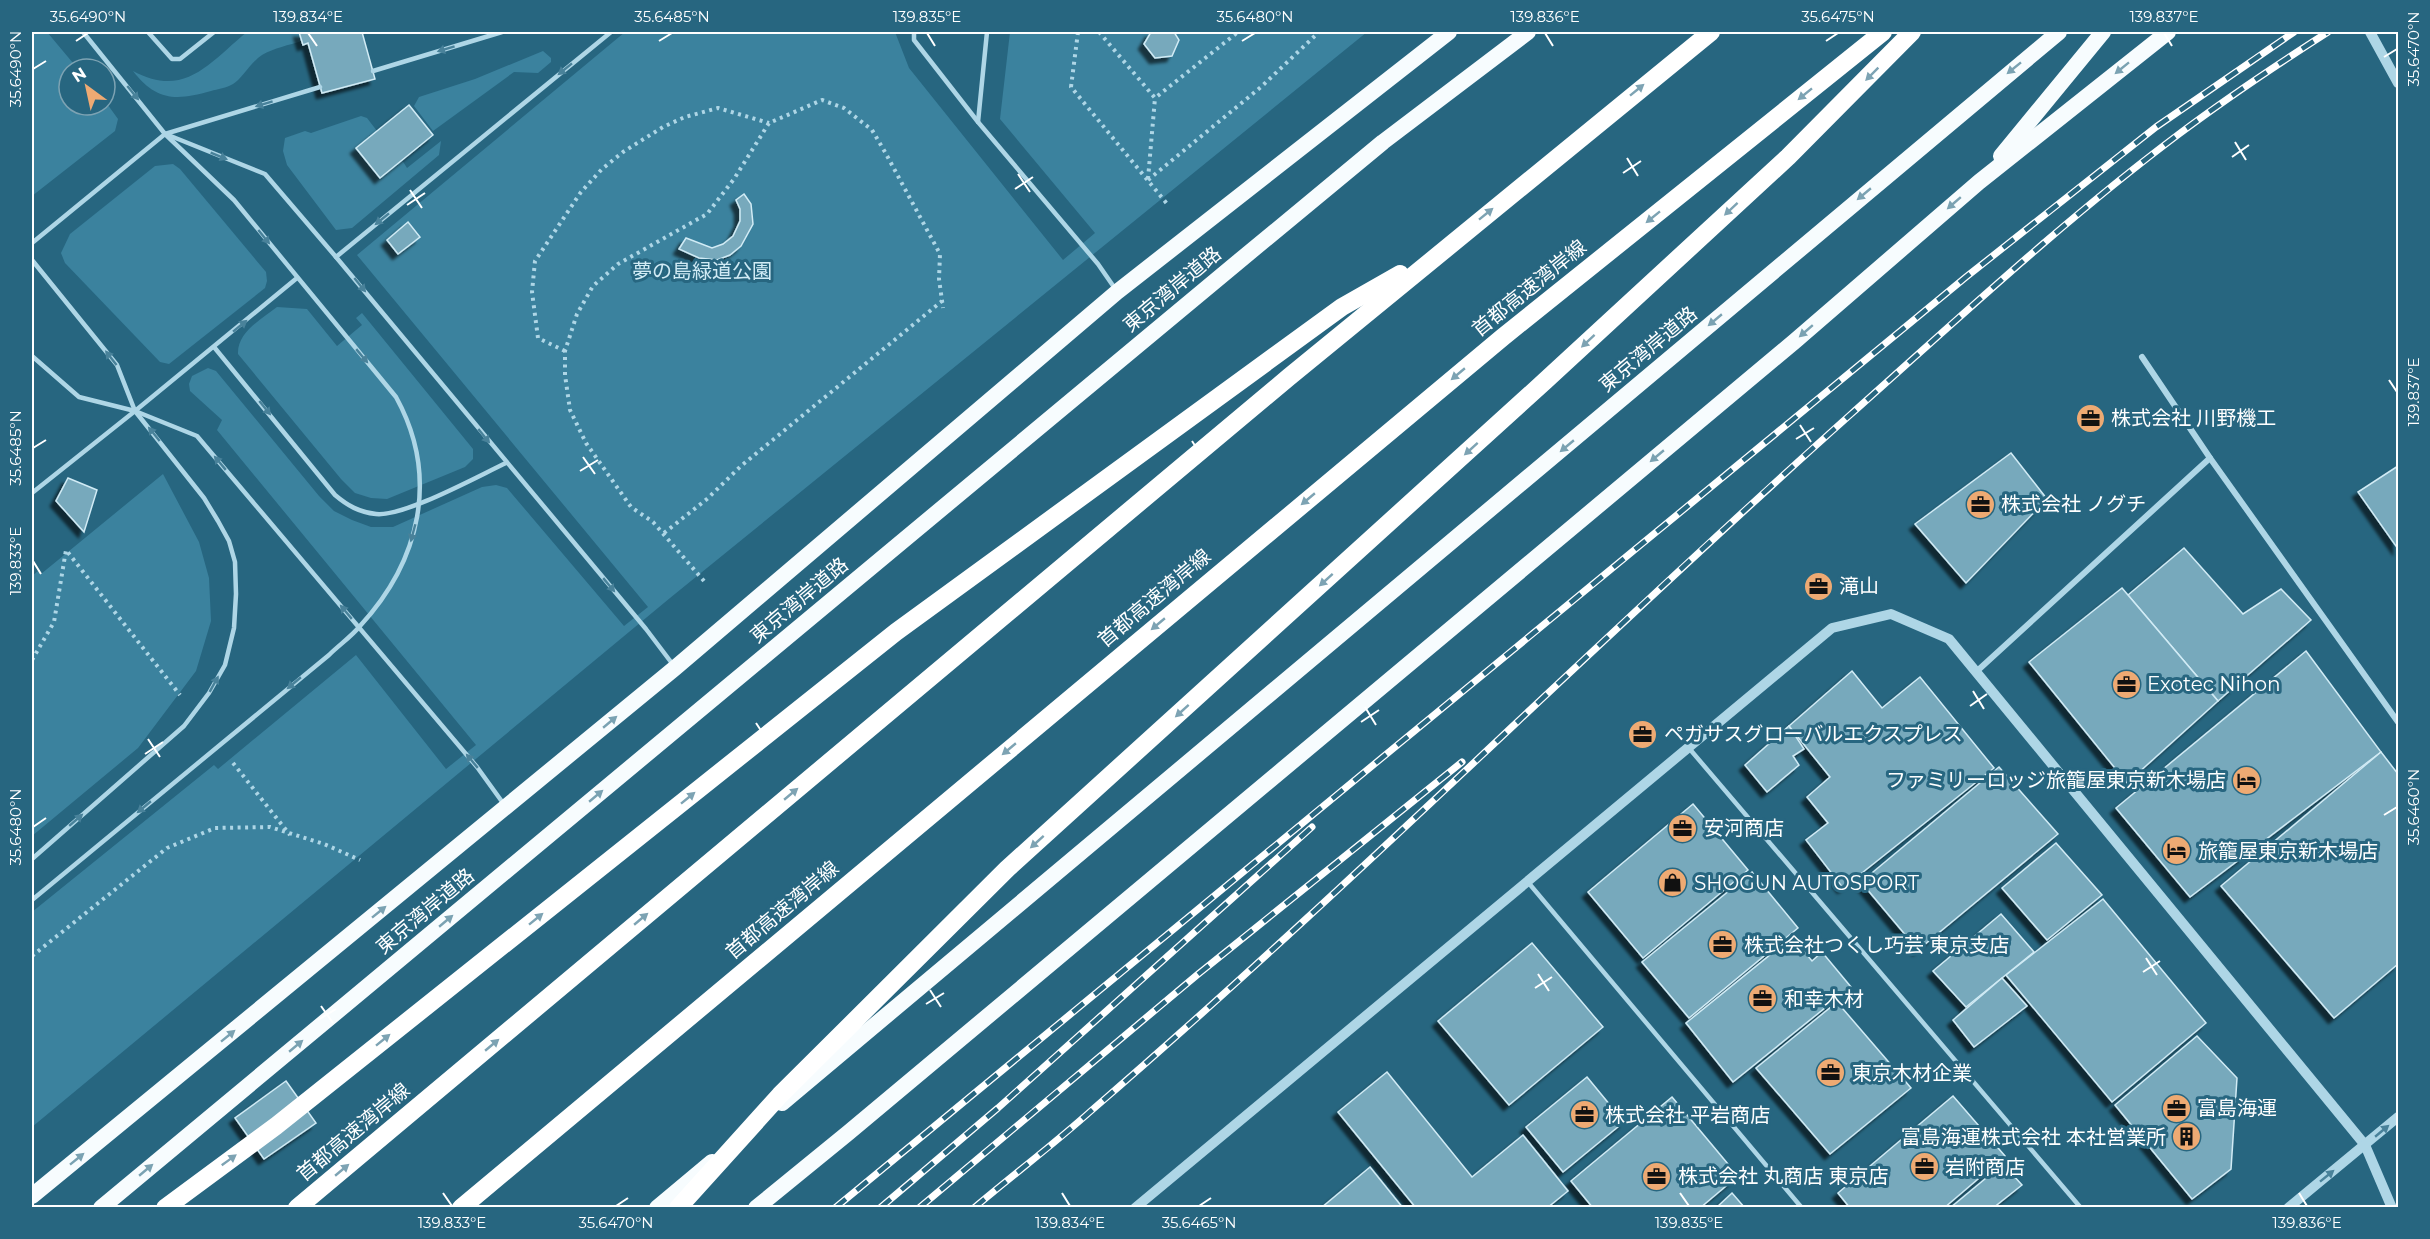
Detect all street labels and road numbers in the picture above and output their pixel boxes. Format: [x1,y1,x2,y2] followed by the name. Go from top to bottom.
[1467,235,1591,341] street label: 首都高速湾岸線
[1118,241,1226,337] street label: 東京湾岸道路
[1594,301,1702,397] street label: 東京湾岸道路
[1093,544,1215,652] street label: 首都高速湾岸線
[745,552,853,648] street label: 東京湾岸道路
[721,856,843,964] street label: 首都高速湾岸線
[371,863,479,959] street label: 東京湾岸道路
[292,1078,414,1186] street label: 首都高速湾岸線

